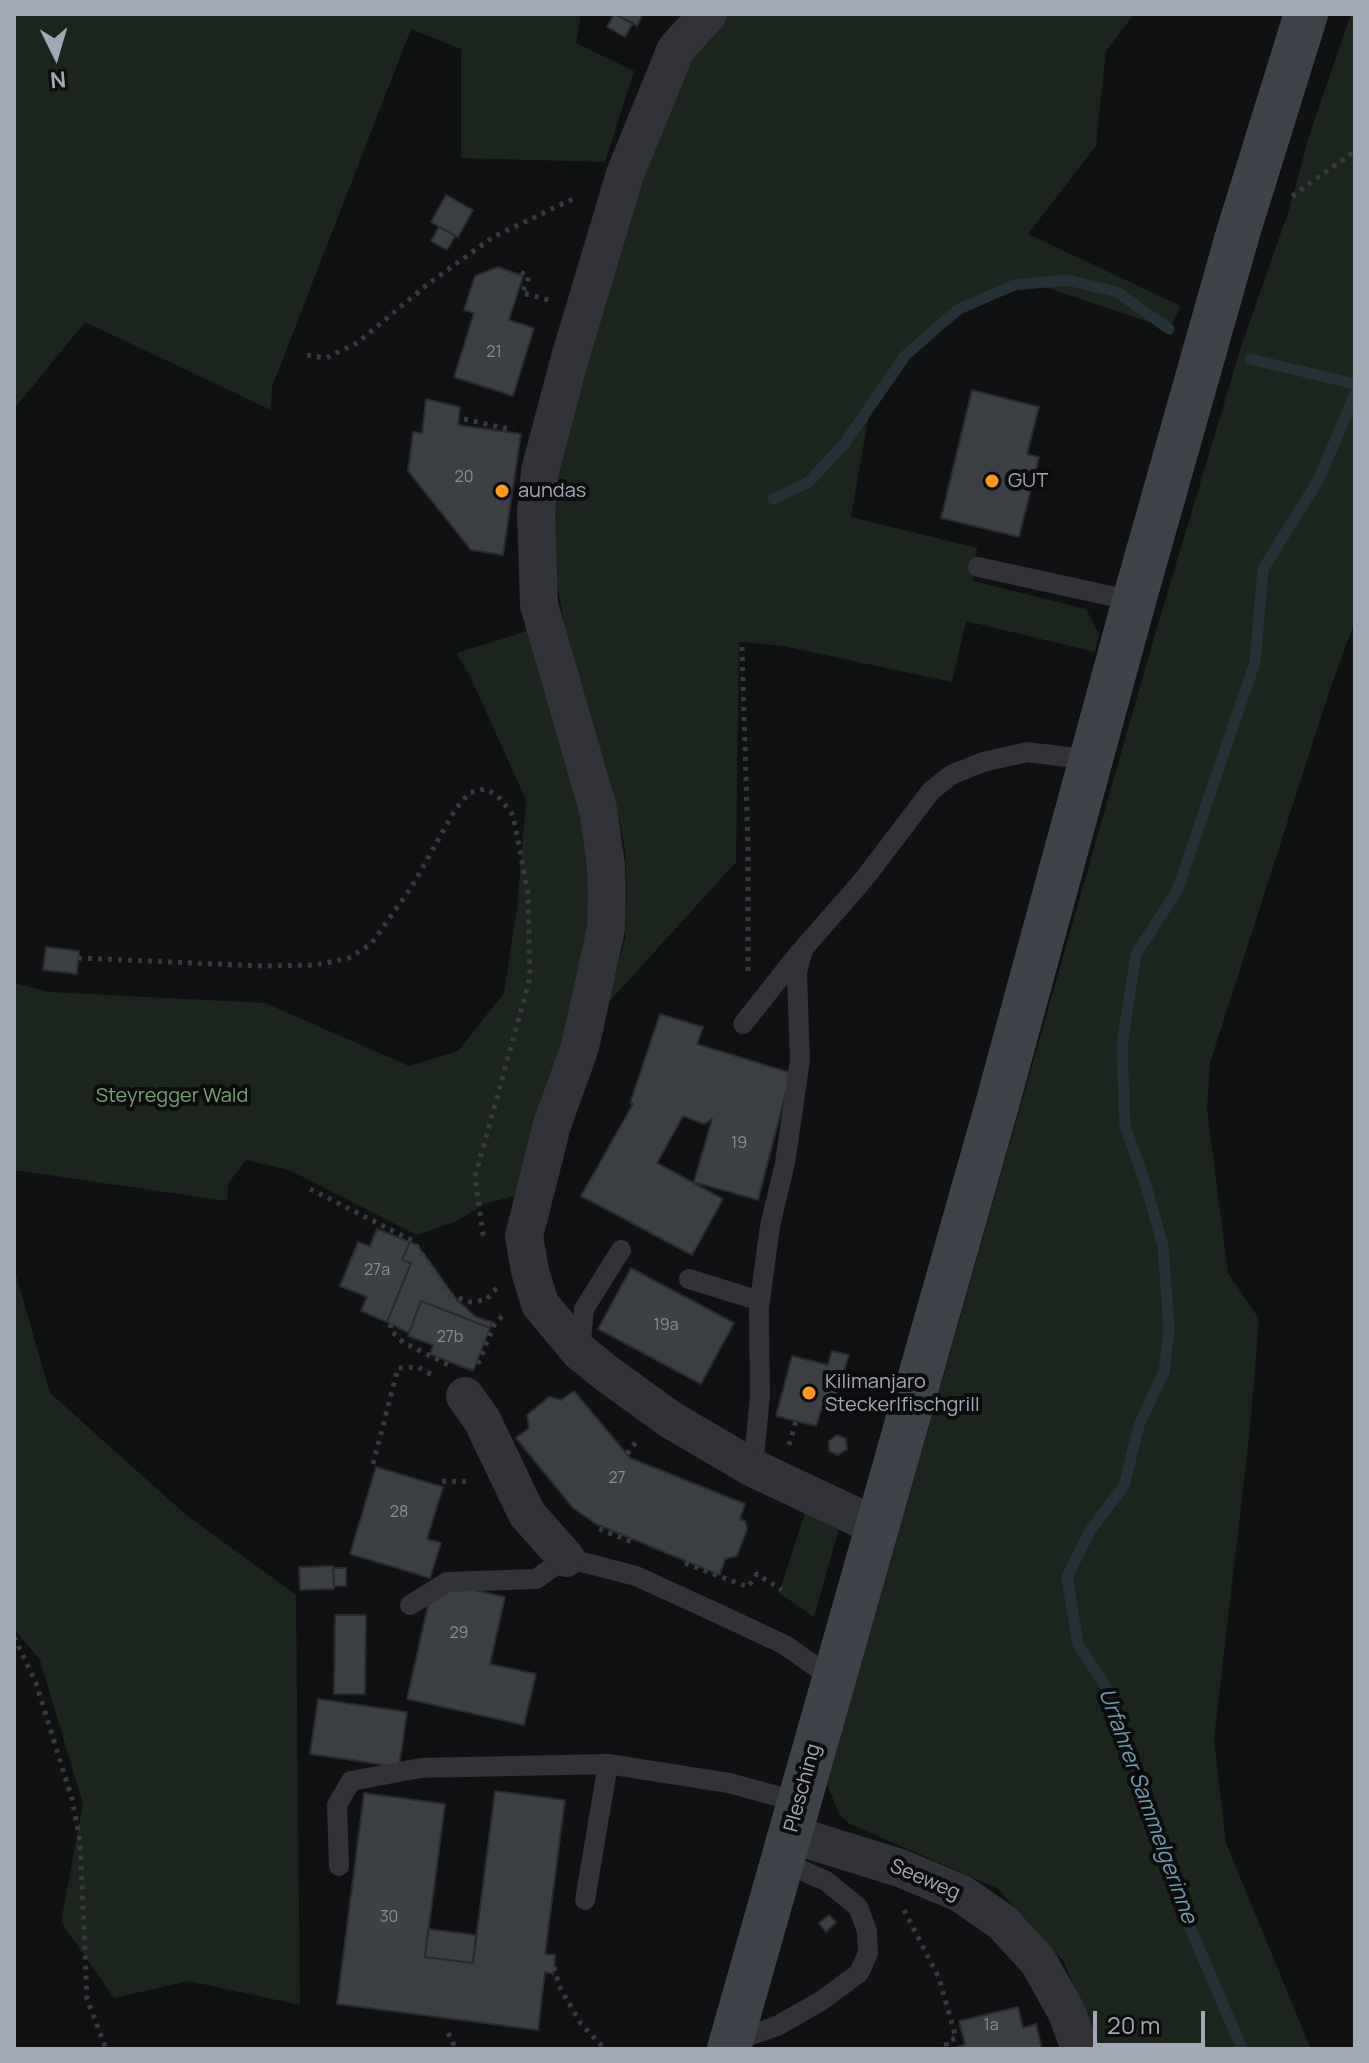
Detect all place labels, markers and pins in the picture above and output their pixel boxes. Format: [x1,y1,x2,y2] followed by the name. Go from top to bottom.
[1008,469,1048,493] place label: GUT
[983,472,1001,490] marker: GUT
[518,479,586,503] place label: aundas
[493,482,511,500] marker: aundas
[825,1370,980,1417] place label: Kilimanjaro Steckerlfischgrill
[800,1384,818,1402] marker: Kilimanjaro Steckerlfischgrill

